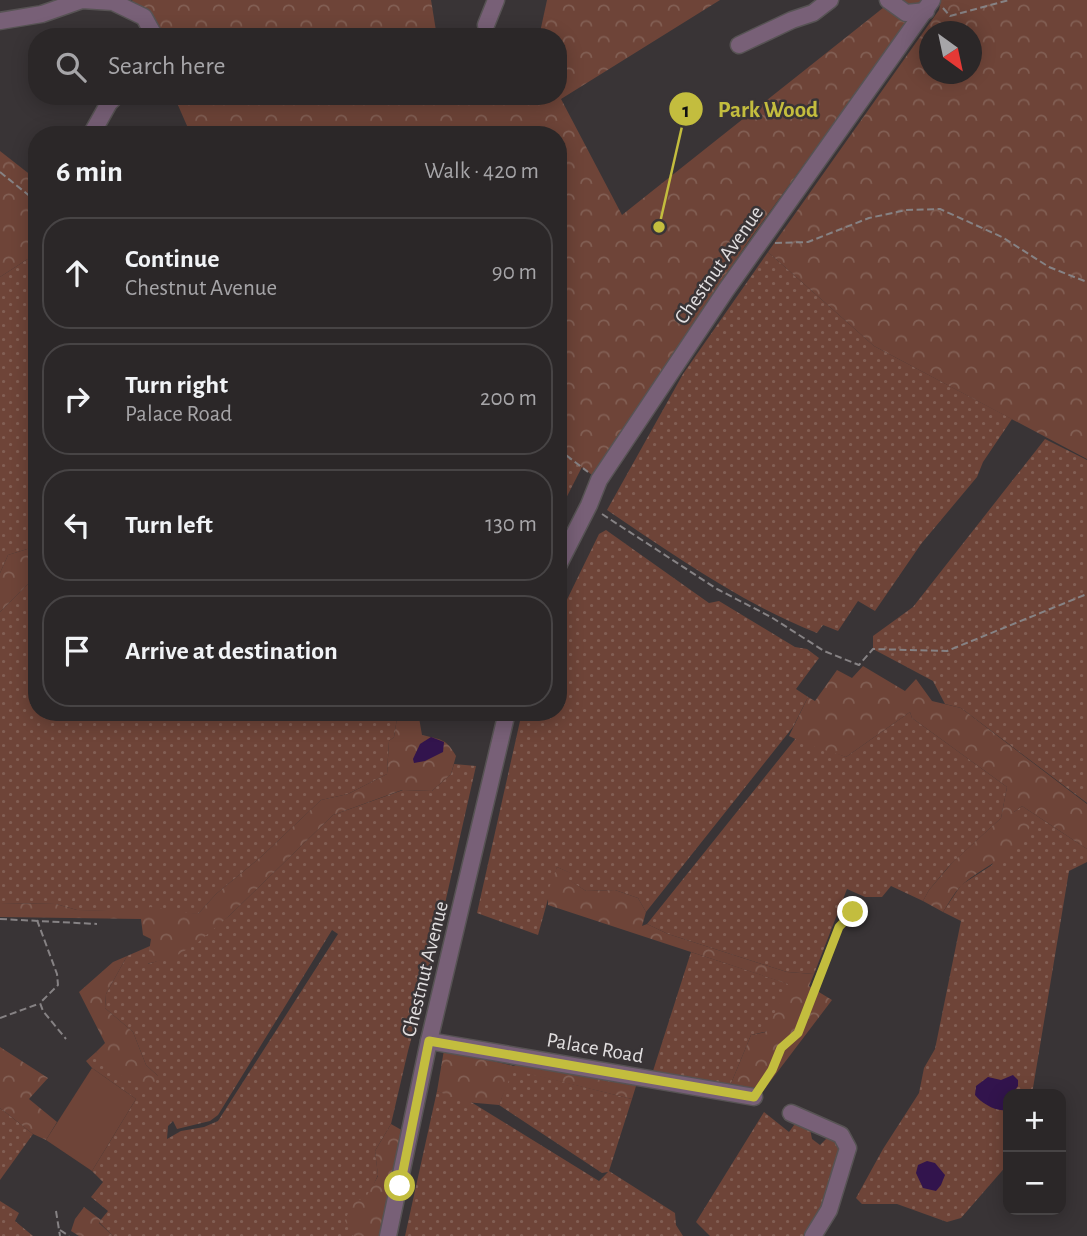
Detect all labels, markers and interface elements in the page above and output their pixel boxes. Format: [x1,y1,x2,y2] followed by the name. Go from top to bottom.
[919,21,982,84] north arrow
[28,28,567,105] search box
[52,48,90,86] icon: search
[108,53,226,79] text: Search here
[669,87,832,131] callout: Park Wood
[718,99,818,122] text: Park Wood
[682,100,690,121] text: 1
[56,157,123,187] text: 6 min
[424,160,539,183] text: Walk · 420 m
[671,202,767,328] street label: Chestnut Avenue
[125,246,220,272] text: Continue
[58,254,96,292] icon: ahead
[492,261,537,284] text: 90 m
[125,277,277,300] text: Chestnut Avenue
[125,372,228,398] text: Turn right
[58,380,96,418] icon: right
[480,387,537,410] text: 200 m
[125,403,232,426] text: Palace Road
[58,506,96,544] icon: left
[125,512,213,538] text: Turn left
[485,513,537,536] text: 130 m
[58,632,96,670] icon: arrive
[125,638,338,664] text: Arrive at destination
[837,896,868,927] route end
[398,899,452,1039] street label: Chestnut Avenue
[545,1029,645,1067] street label: Palace Road
[1003,1089,1066,1215] map controls
[1003,1089,1066,1152] button: +
[1003,1152,1066,1215] button: −
[384,1170,415,1201] route start

